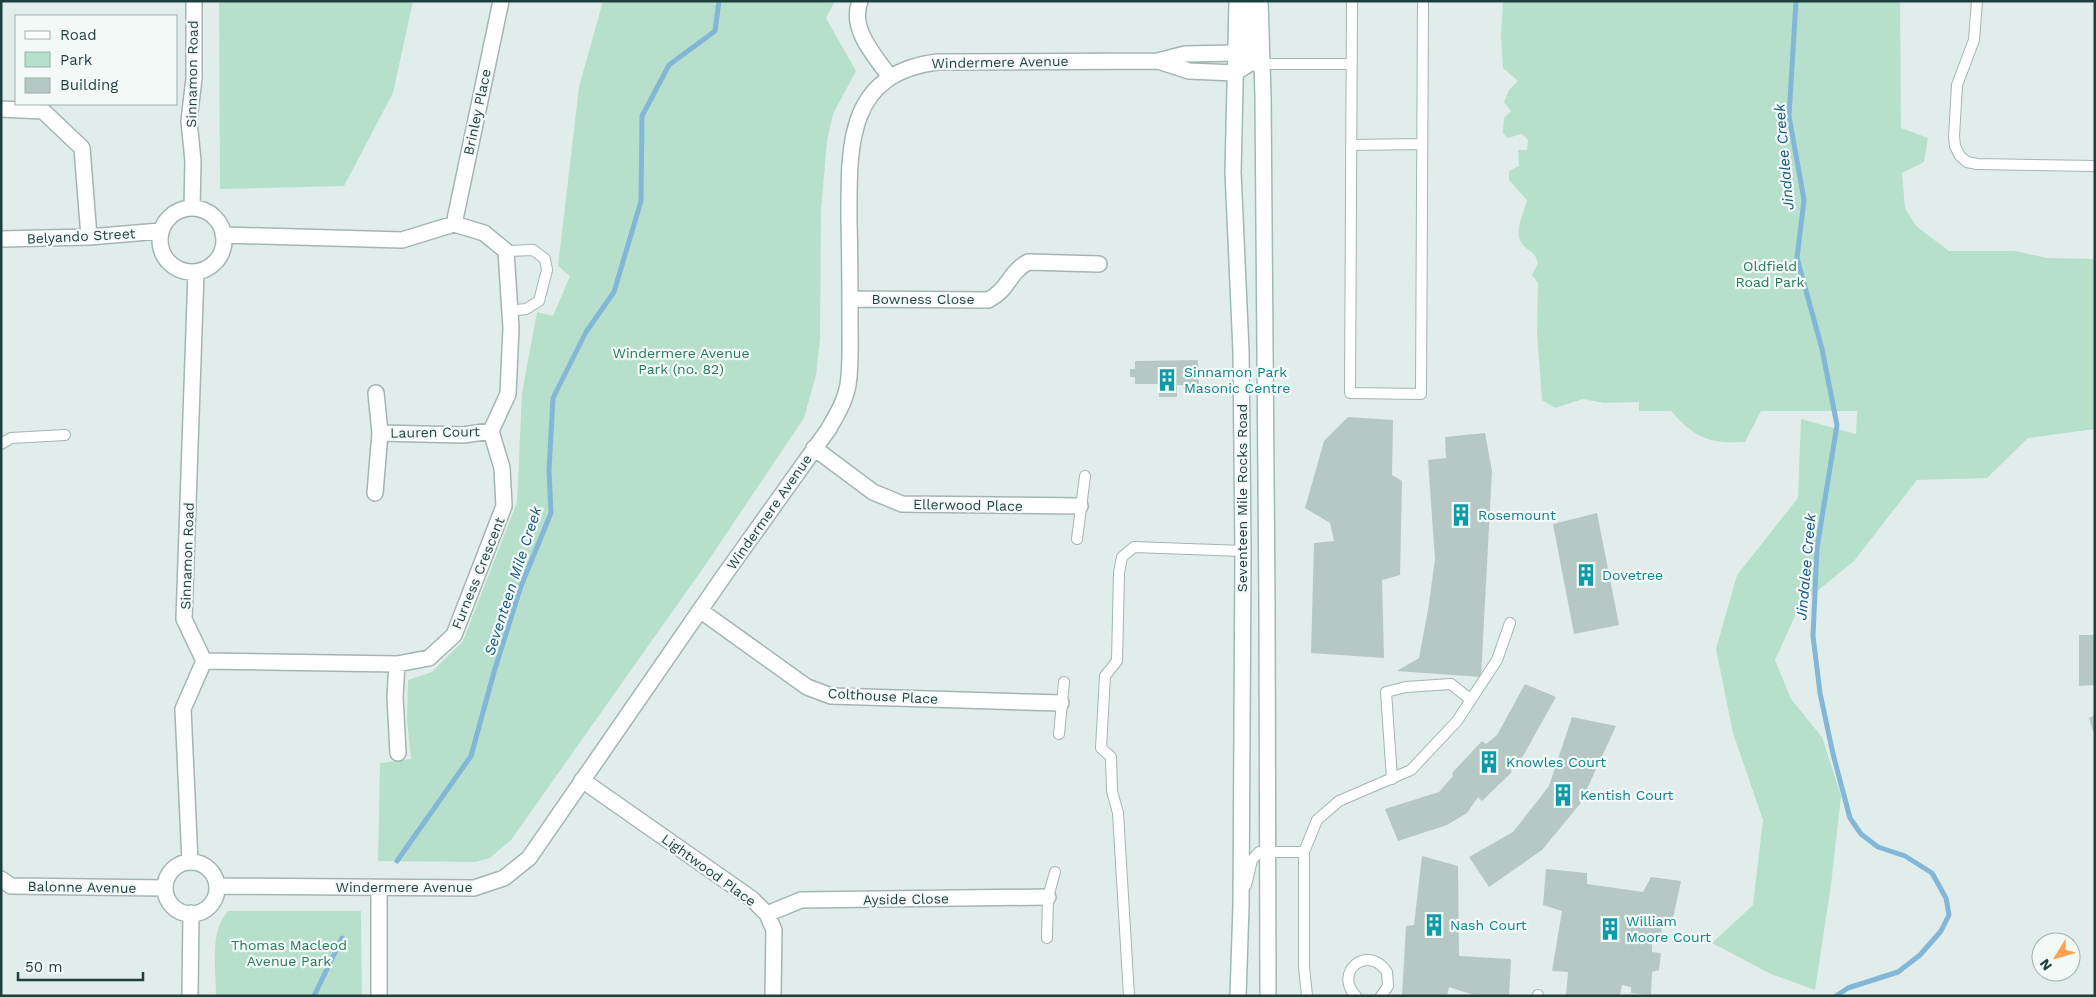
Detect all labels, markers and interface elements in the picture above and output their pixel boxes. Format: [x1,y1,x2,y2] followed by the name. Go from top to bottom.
[15,15,178,105] legend
[183,20,201,128] street label: Sinnamon Road
[60,26,97,44] text: Road
[60,51,93,69] text: Park
[931,53,1069,71] street label: Windermere Avenue
[460,67,494,157] street label: Brinley Place
[60,76,118,94] text: Building
[1770,102,1798,211] water label: Jindalee Creek
[26,225,136,247] street label: Belyando Street
[1735,258,1805,290] park label: Oldfield Road Park
[871,291,975,307] street label: Bowness Close
[612,345,750,377] park label: Windermere Avenue Park (no. 82)
[1184,364,1290,396] place label: Sinnamon Park Masonic Centre
[1154,367,1180,393] building icon: Sinnamon Park Masonic Centre
[1234,404,1250,592] street label: Seventeen Mile Rocks Road
[390,423,480,441] street label: Lauren Court
[723,451,815,573] street label: Windermere Avenue
[913,496,1023,514] street label: Ellerwood Place
[177,502,197,610] street label: Sinnamon Road
[1448,502,1474,528] building icon: Rosemount
[480,503,546,658] water label: Seventeen Mile Creek
[1478,507,1556,523] place label: Rosemount
[1792,512,1820,621] water label: Jindalee Creek
[448,514,508,631] street label: Furness Crescent
[1573,562,1599,588] building icon: Dovetree
[1602,567,1663,583] place label: Dovetree
[827,685,939,707] street label: Colthouse Place
[1476,749,1502,775] building icon: Knowles Court
[1506,754,1606,770] place label: Knowles Court
[1550,782,1576,808] building icon: Kentish Court
[1580,787,1674,803] place label: Kentish Court
[659,830,759,910] street label: Lightwood Place
[27,878,137,896] street label: Balonne Avenue
[335,879,473,895] street label: Windermere Avenue
[863,890,949,908] street label: Ayside Close
[1421,912,1447,938] building icon: Nash Court
[1626,913,1711,945] place label: William Moore Court
[1597,916,1623,942] building icon: William Moore Court
[1450,917,1527,933] place label: Nash Court
[2031,932,2081,982] north arrow
[231,937,347,969] park label: Thomas Macleod Avenue Park
[18,950,142,982] scale bar
[2036,956,2055,974] text: N
[25,958,62,976] text: 50 m

